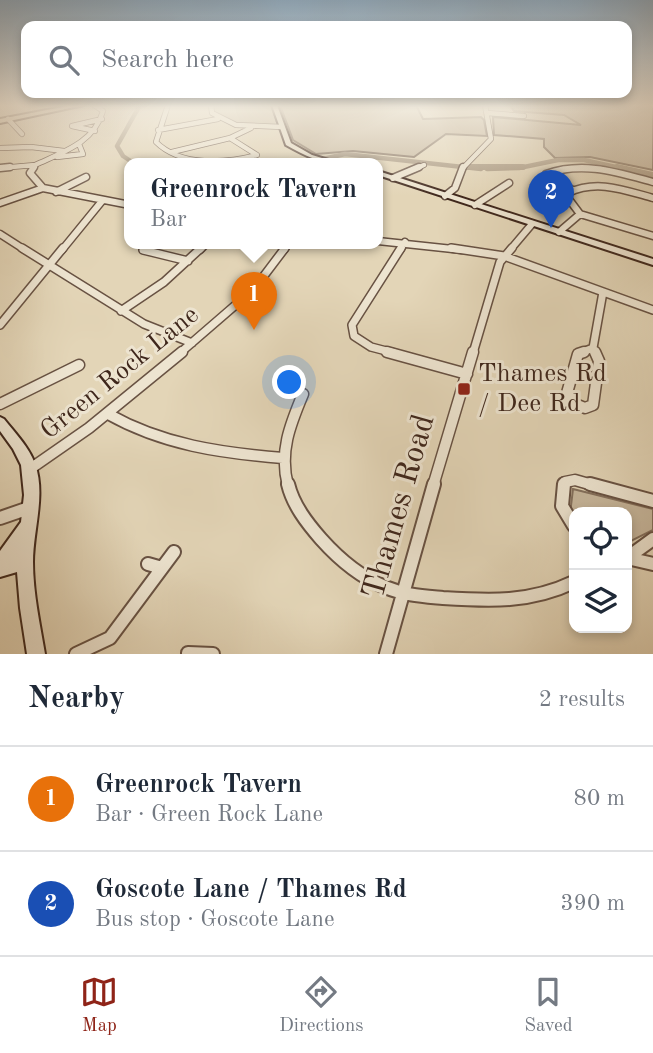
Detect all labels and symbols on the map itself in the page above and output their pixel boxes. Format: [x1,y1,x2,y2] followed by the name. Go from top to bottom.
[528,170,574,228] pin: 2
[231,272,277,330] pin: 1
[36,302,204,444] street label: Green Rock Lane
[478,361,607,417] place label: Thames Rd / Dee Rd
[272,365,306,399] your location
[456,381,472,397] marker: Thames Rd / Dee Rd
[358,411,442,603] street label: Thames Road

